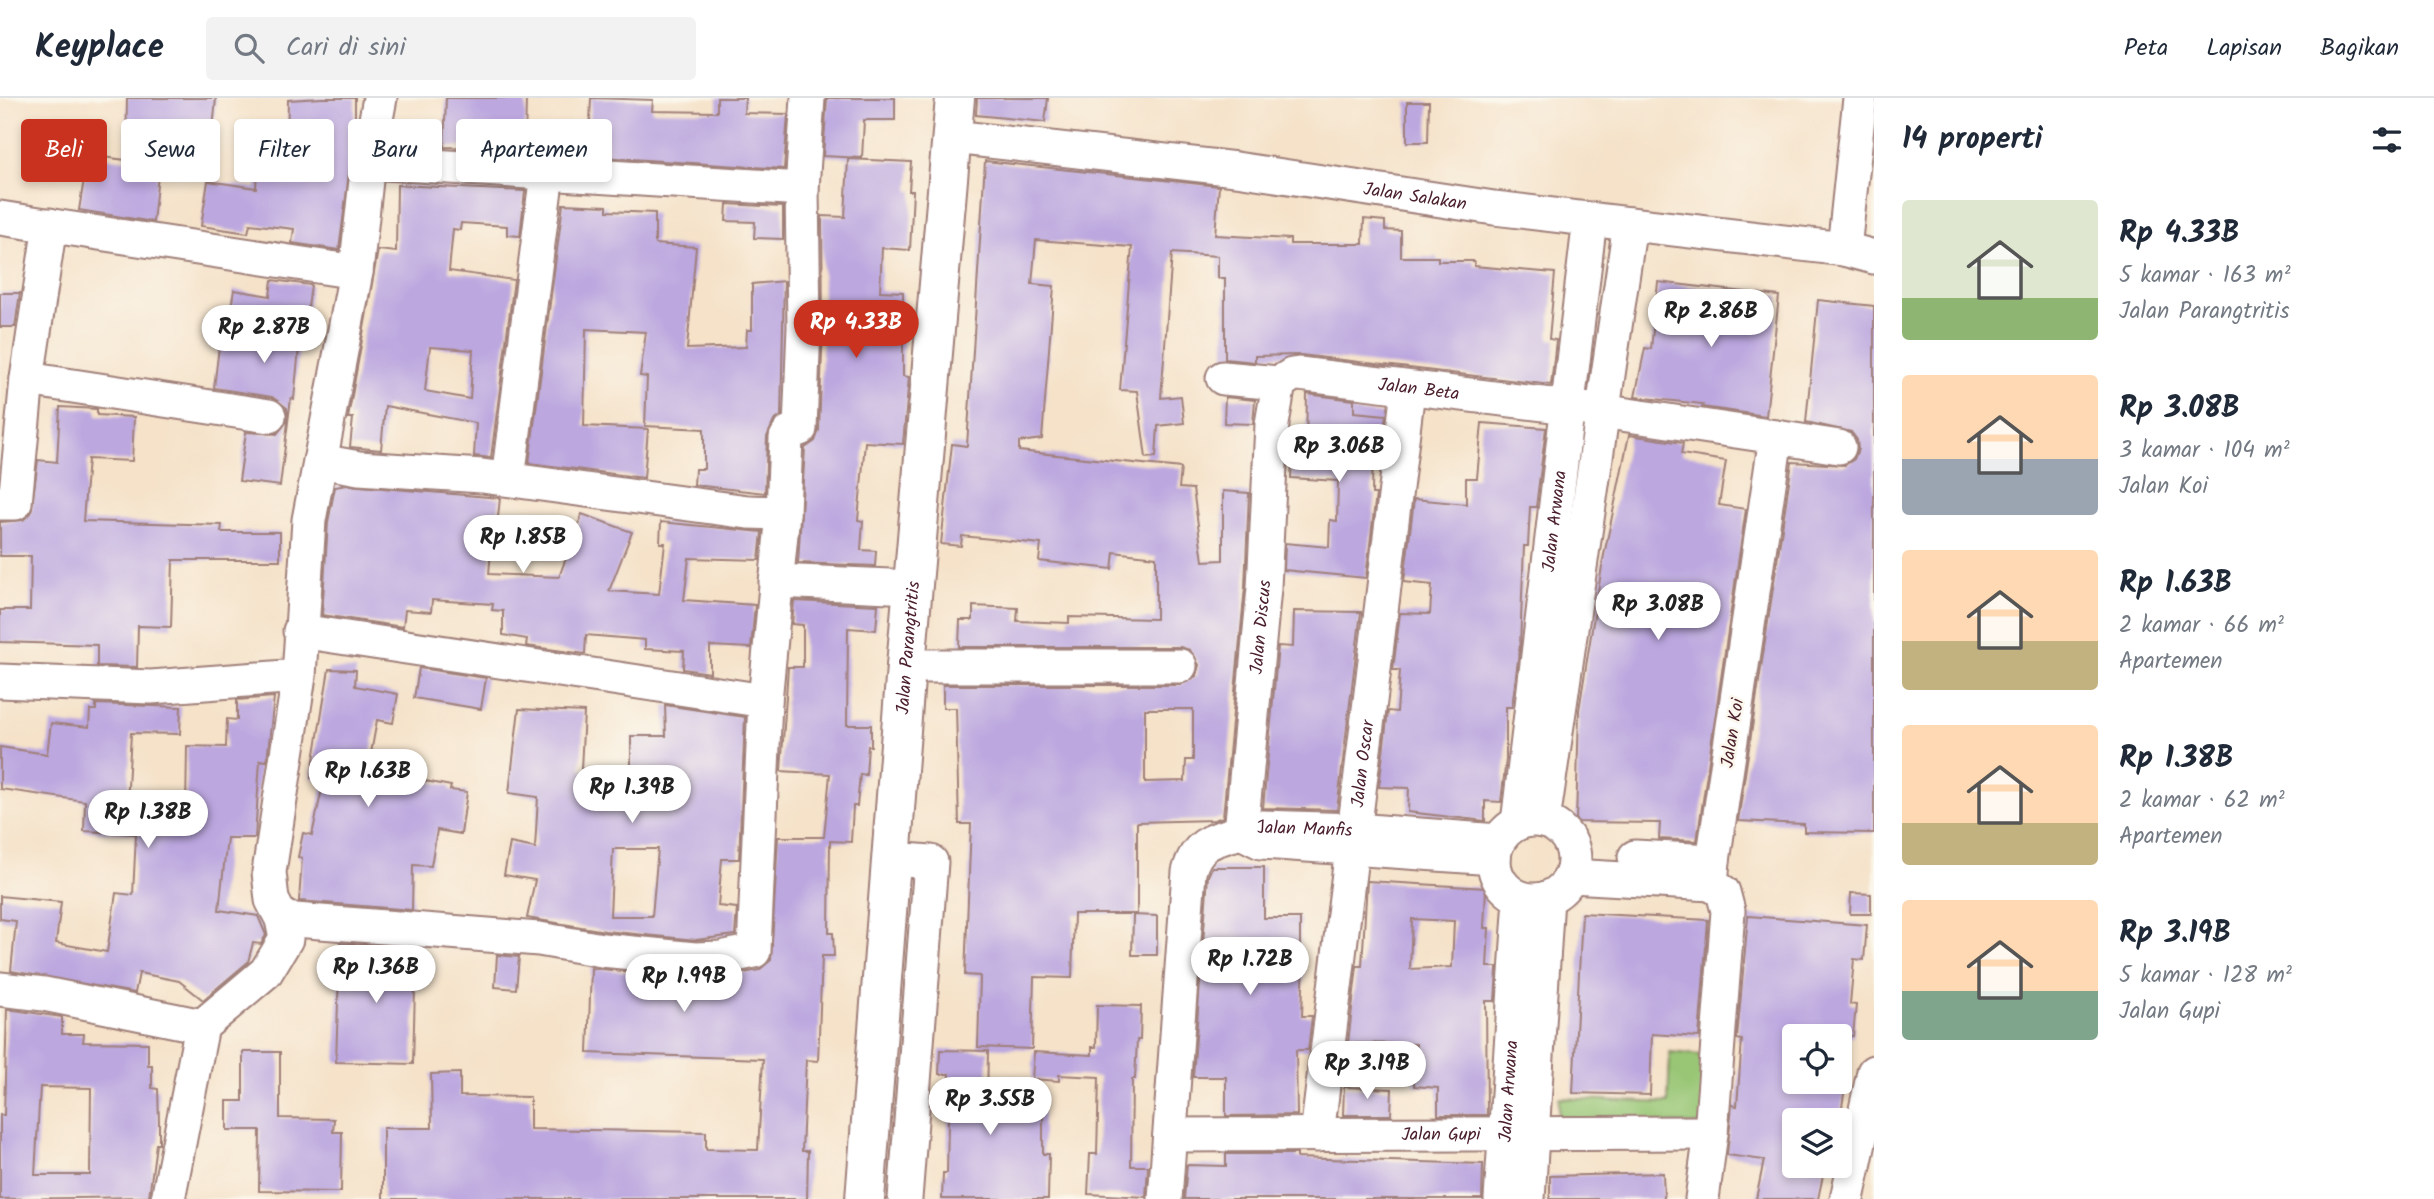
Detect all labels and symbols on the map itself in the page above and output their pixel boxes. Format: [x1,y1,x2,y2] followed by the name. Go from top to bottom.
[1361,175,1469,220] street label: Jalan Salakan
[1639,289,1783,349] pin: Rp 2.86B
[784,300,928,360] pin: Rp 4.33B
[192,306,336,365] pin: Rp 2.87B
[1376,371,1461,410] street label: Jalan Beta
[1267,424,1411,484] pin: Rp 3.06B
[1535,469,1576,574] street label: Jalan Arwana
[451,516,595,575] pin: Rp 1.85B
[1243,579,1280,676] street label: Jalan Discus
[889,580,929,715] street label: Jalan Parangtritis
[1586,582,1730,642] pin: Rp 3.08B
[1714,696,1753,770] street label: Jalan Koi
[1344,718,1384,809] street label: Jalan Oscar
[296,750,440,809] pin: Rp 1.63B
[560,766,704,825] pin: Rp 1.39B
[76,790,220,850] pin: Rp 1.38B
[1253,813,1353,846] street label: Jalan Manfis
[1178,937,1322,997] pin: Rp 1.72B
[304,946,448,1005] pin: Rp 1.36B
[612,954,756,1014] pin: Rp 1.99B
[1492,1039,1528,1143] street label: Jalan Arwana
[1295,1042,1439,1101] pin: Rp 3.19B
[918,1077,1062,1137] pin: Rp 3.55B
[1401,1121,1481,1150] street label: Jalan Gupi

